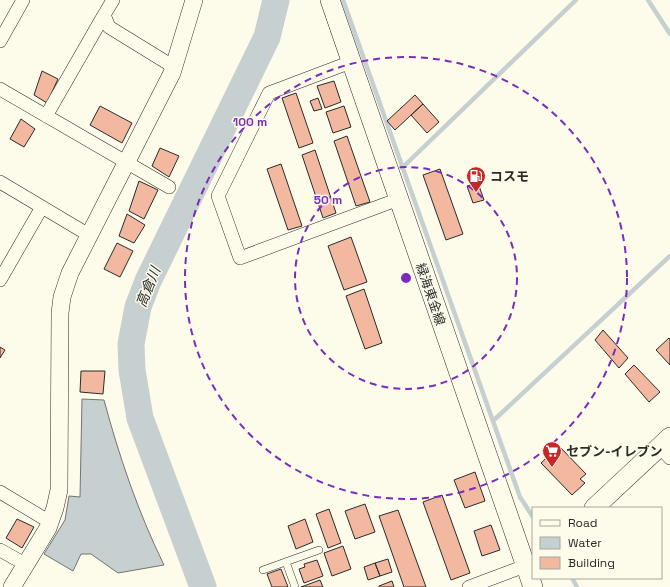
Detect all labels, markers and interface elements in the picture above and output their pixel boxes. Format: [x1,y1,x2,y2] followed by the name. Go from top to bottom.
[233,114,267,130] text: 100 m
[465,165,487,193] fuel station icon: コスモ
[490,168,529,185] place label: コスモ
[314,192,342,208] text: 50 m
[412,261,449,328] street label: 緑海東金線
[132,262,165,310] water label: 高倉川
[399,271,413,285] centre of rings
[541,440,563,468] supermarket icon: セブン-イレブン
[566,443,663,460] place label: セブン-イレブン
[532,507,662,579] legend
[568,515,597,531] text: Road
[568,535,602,551] text: Water
[568,555,615,571] text: Building

